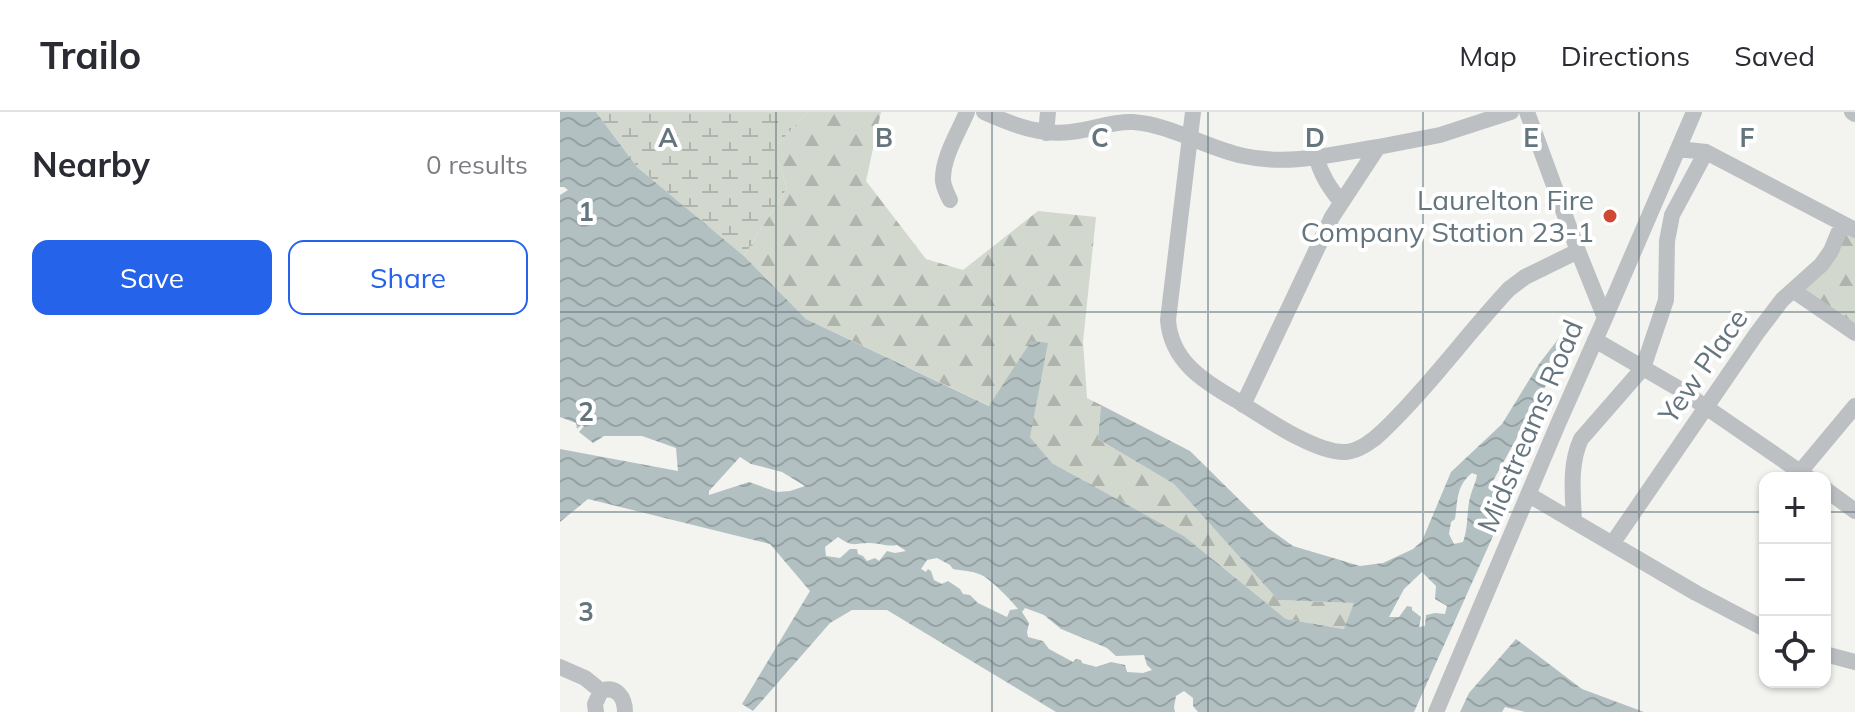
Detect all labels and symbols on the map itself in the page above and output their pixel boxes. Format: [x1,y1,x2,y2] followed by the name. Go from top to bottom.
[658,121,678,154] text: A
[875,121,893,154] text: B
[1091,121,1109,154] text: C
[1305,121,1325,154] text: D
[1523,121,1539,154] text: E
[1740,121,1755,154] text: F
[1301,182,1594,249] place label: Laurelton Fire Company Station 23-1
[578,195,594,228] text: 1
[1601,207,1619,225] marker: Laurelton Fire Company Station 23-1
[1650,302,1755,431] street label: Yew Place
[1469,314,1590,537] street label: Midstreams Road
[578,395,594,428] text: 2
[578,595,594,628] text: 3

